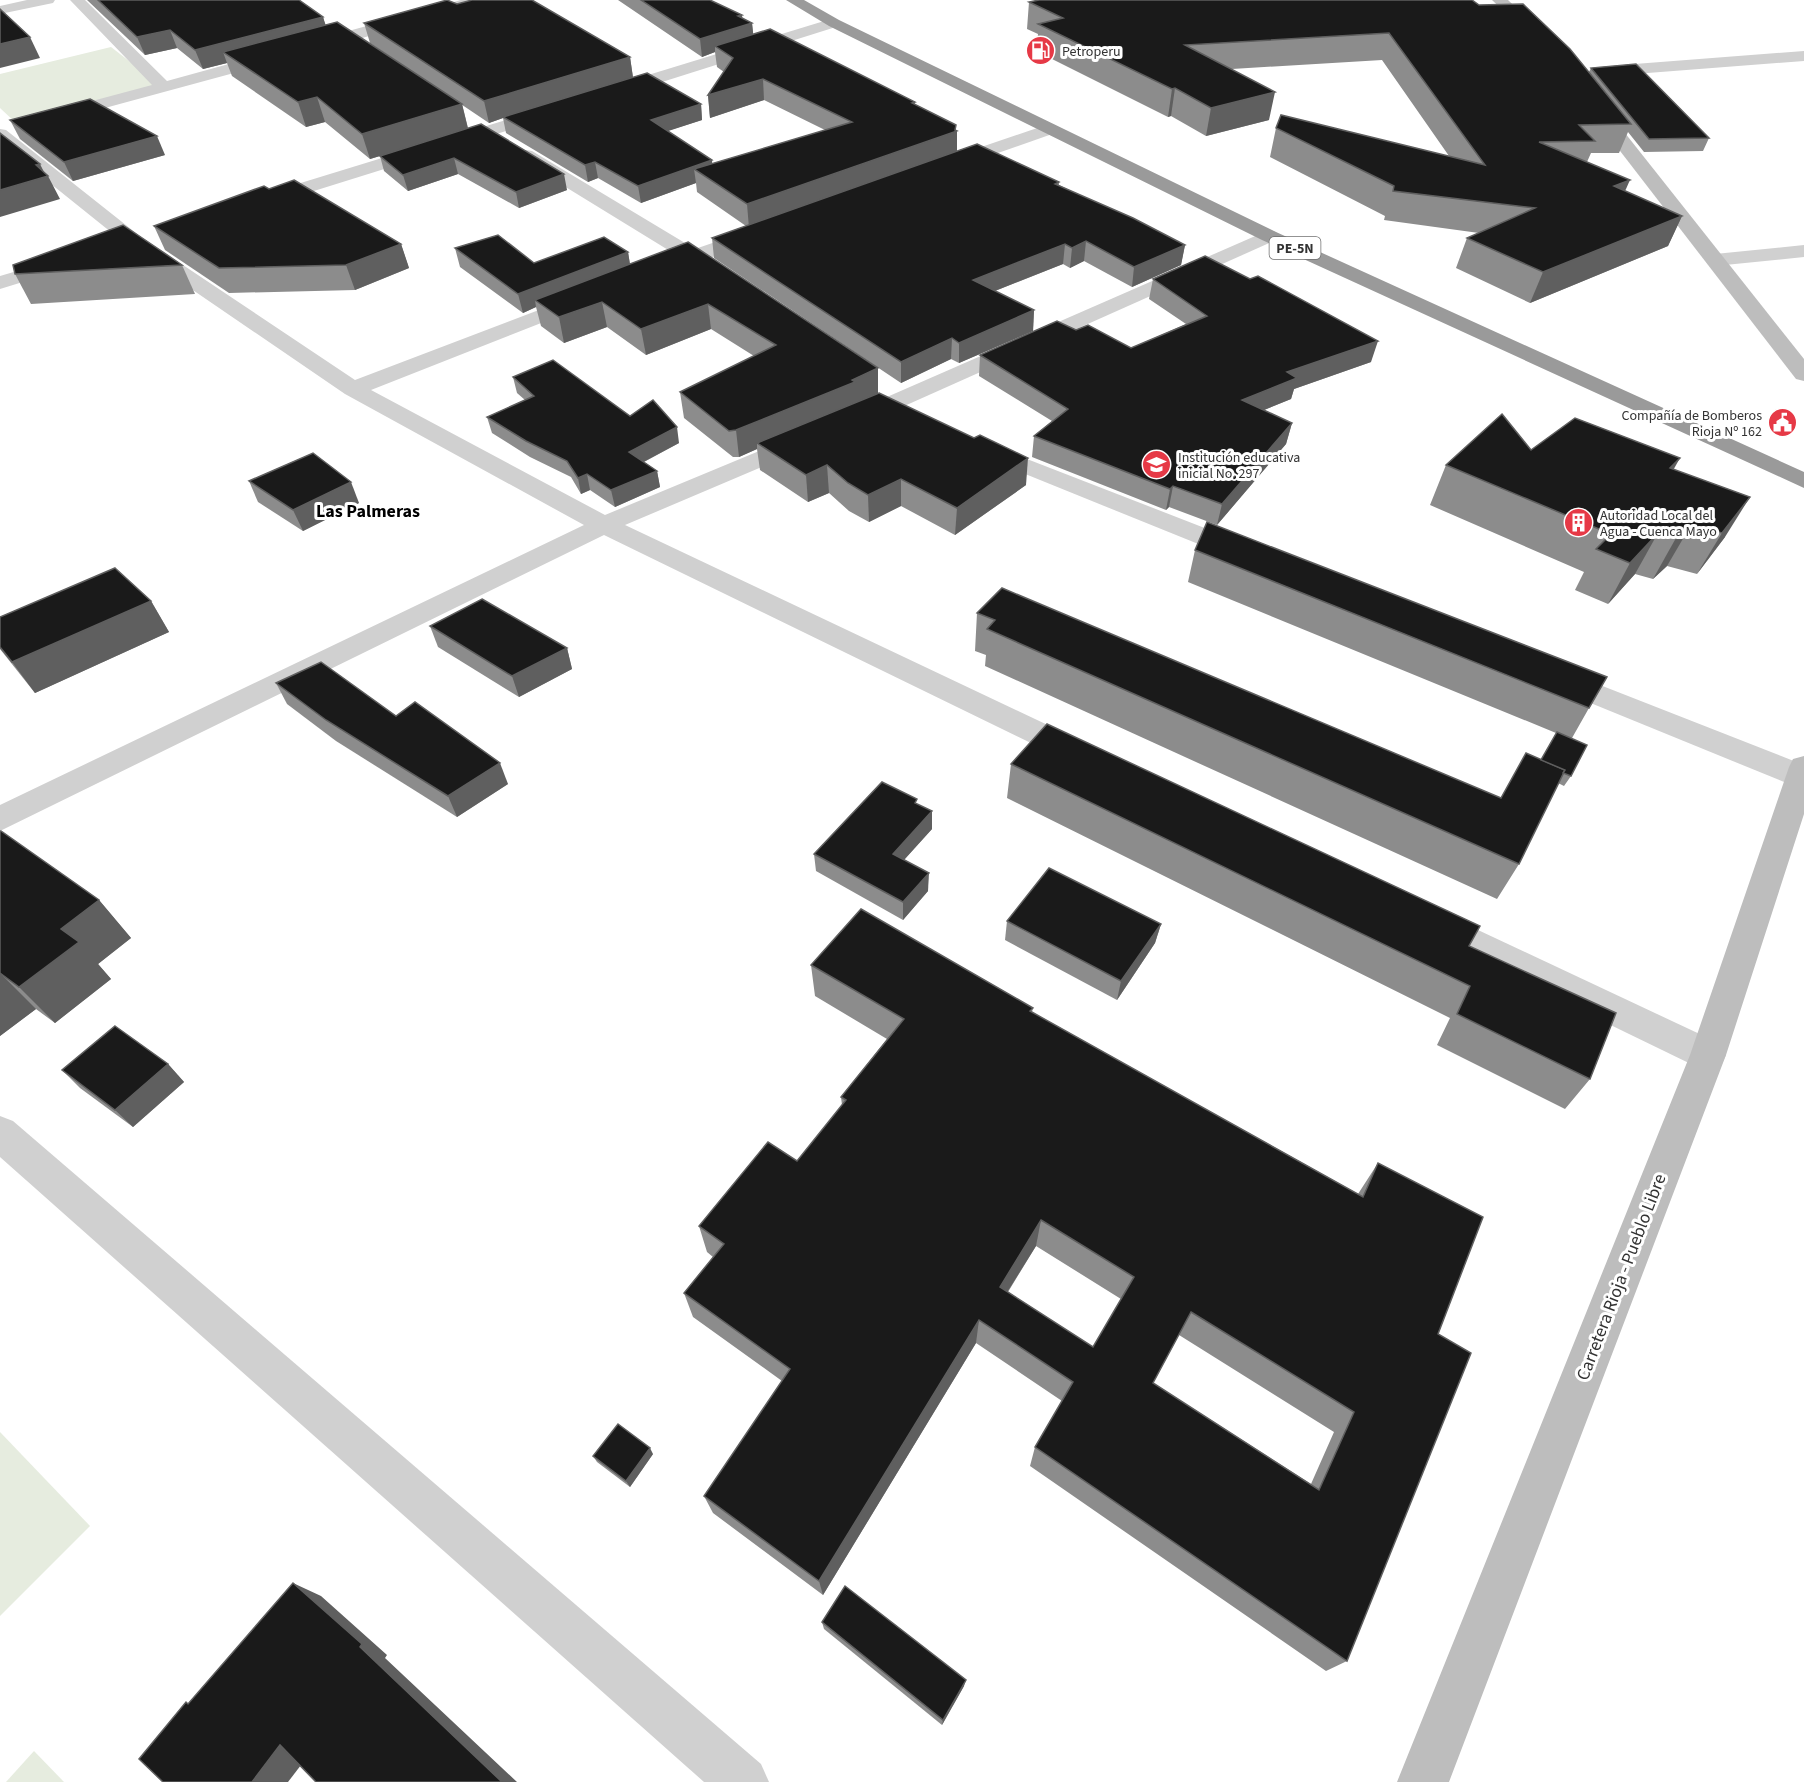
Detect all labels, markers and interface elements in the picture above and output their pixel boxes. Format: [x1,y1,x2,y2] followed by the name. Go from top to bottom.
[1025,35,1057,67] fuel station icon: Petroperu
[1062,42,1121,62] place label: Petroperu
[1270,237,1320,259] road number: PE-5N
[1621,406,1762,442] place label: Compañía de Bomberos Rioja Nº 162
[1767,407,1799,439] public building icon: Compañía de Bomberos Rioja Nº 162
[1178,448,1300,484] place label: Institución educativa inicial No. 297
[1141,449,1173,481] school or university icon: Institución educativa inicial No. 297
[316,499,420,524] district label: Las Palmeras
[1600,506,1717,542] place label: Autoridad Local del Agua - Cuenca Mayo
[1563,507,1595,539] building icon: Autoridad Local del Agua - Cuenca Mayo
[1570,1170,1672,1384] street label: Carretera Rioja - Pueblo Libre

